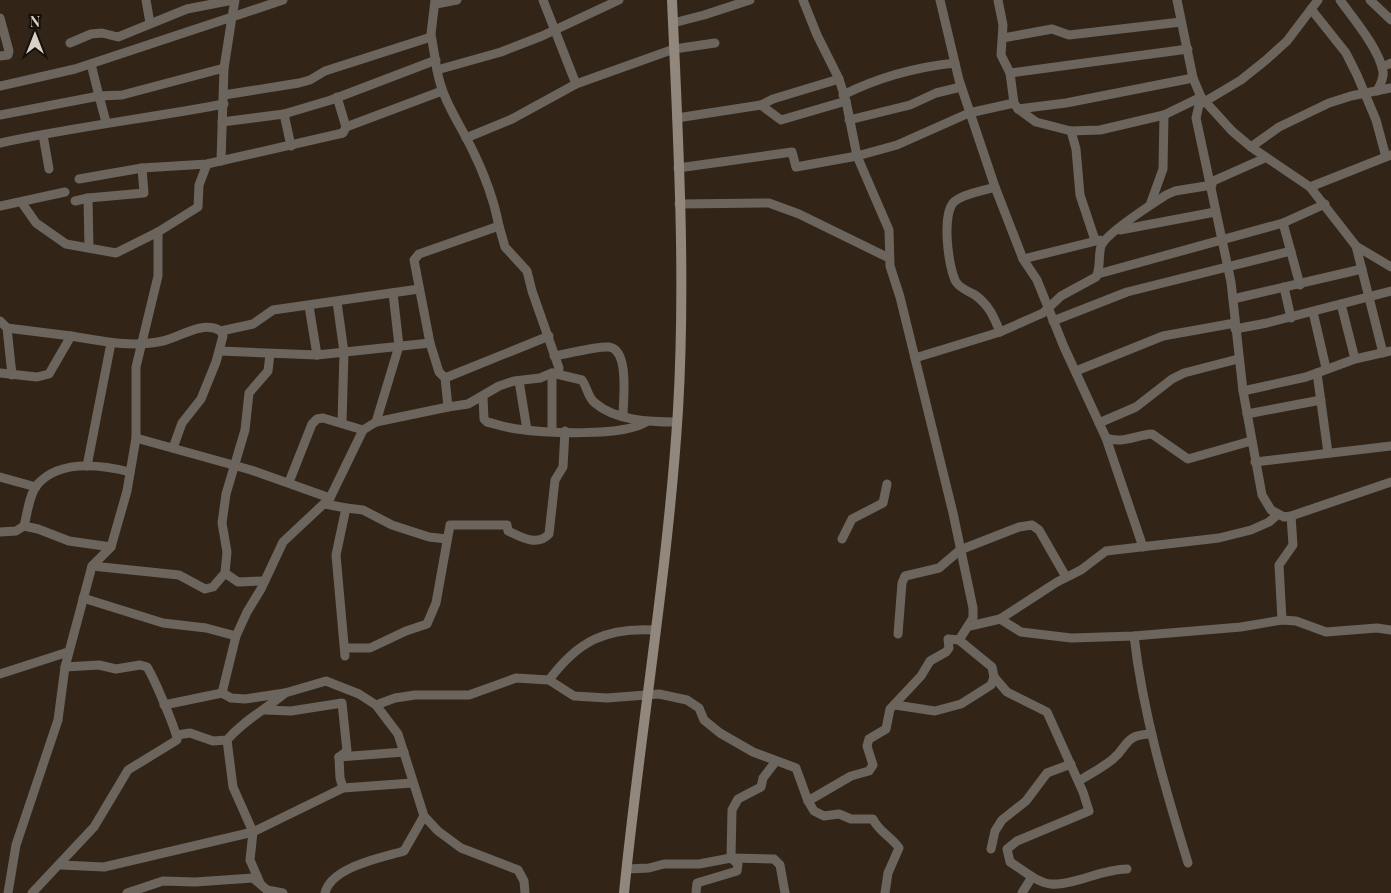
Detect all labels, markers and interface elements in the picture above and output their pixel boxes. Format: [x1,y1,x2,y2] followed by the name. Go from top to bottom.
[10,10,60,60] north arrow
[30,12,40,31] text: N

